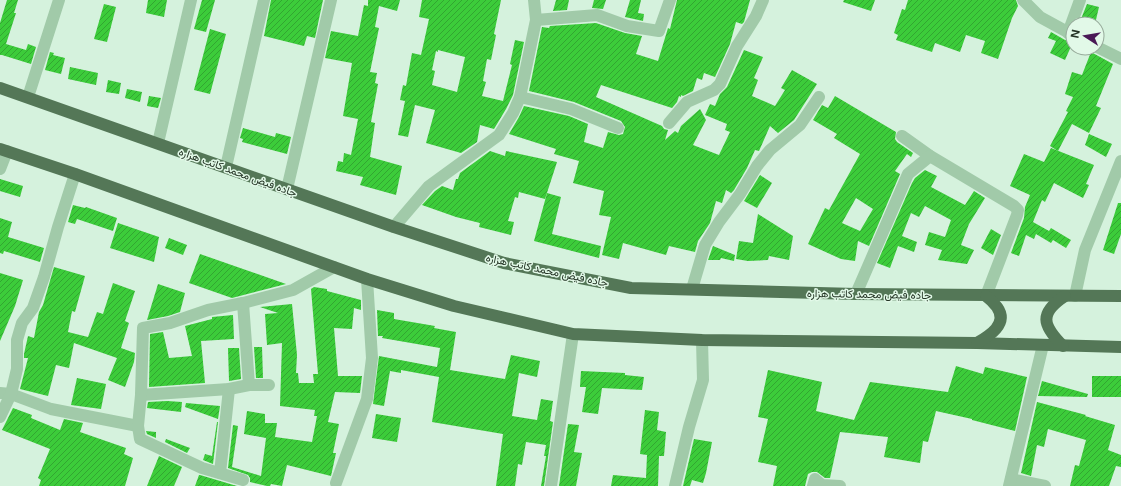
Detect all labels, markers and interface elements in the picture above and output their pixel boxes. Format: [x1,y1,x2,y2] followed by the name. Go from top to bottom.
[1065,16,1105,56] north arrow
[1067,28,1083,39] text: N
[177,144,299,200] street label: جاده فیض محمد کاتب هزاره
[485,250,609,290] street label: جاده فیض محمد کاتب هزاره
[807,286,931,302] street label: جاده فیض محمد کاتب هزاره

